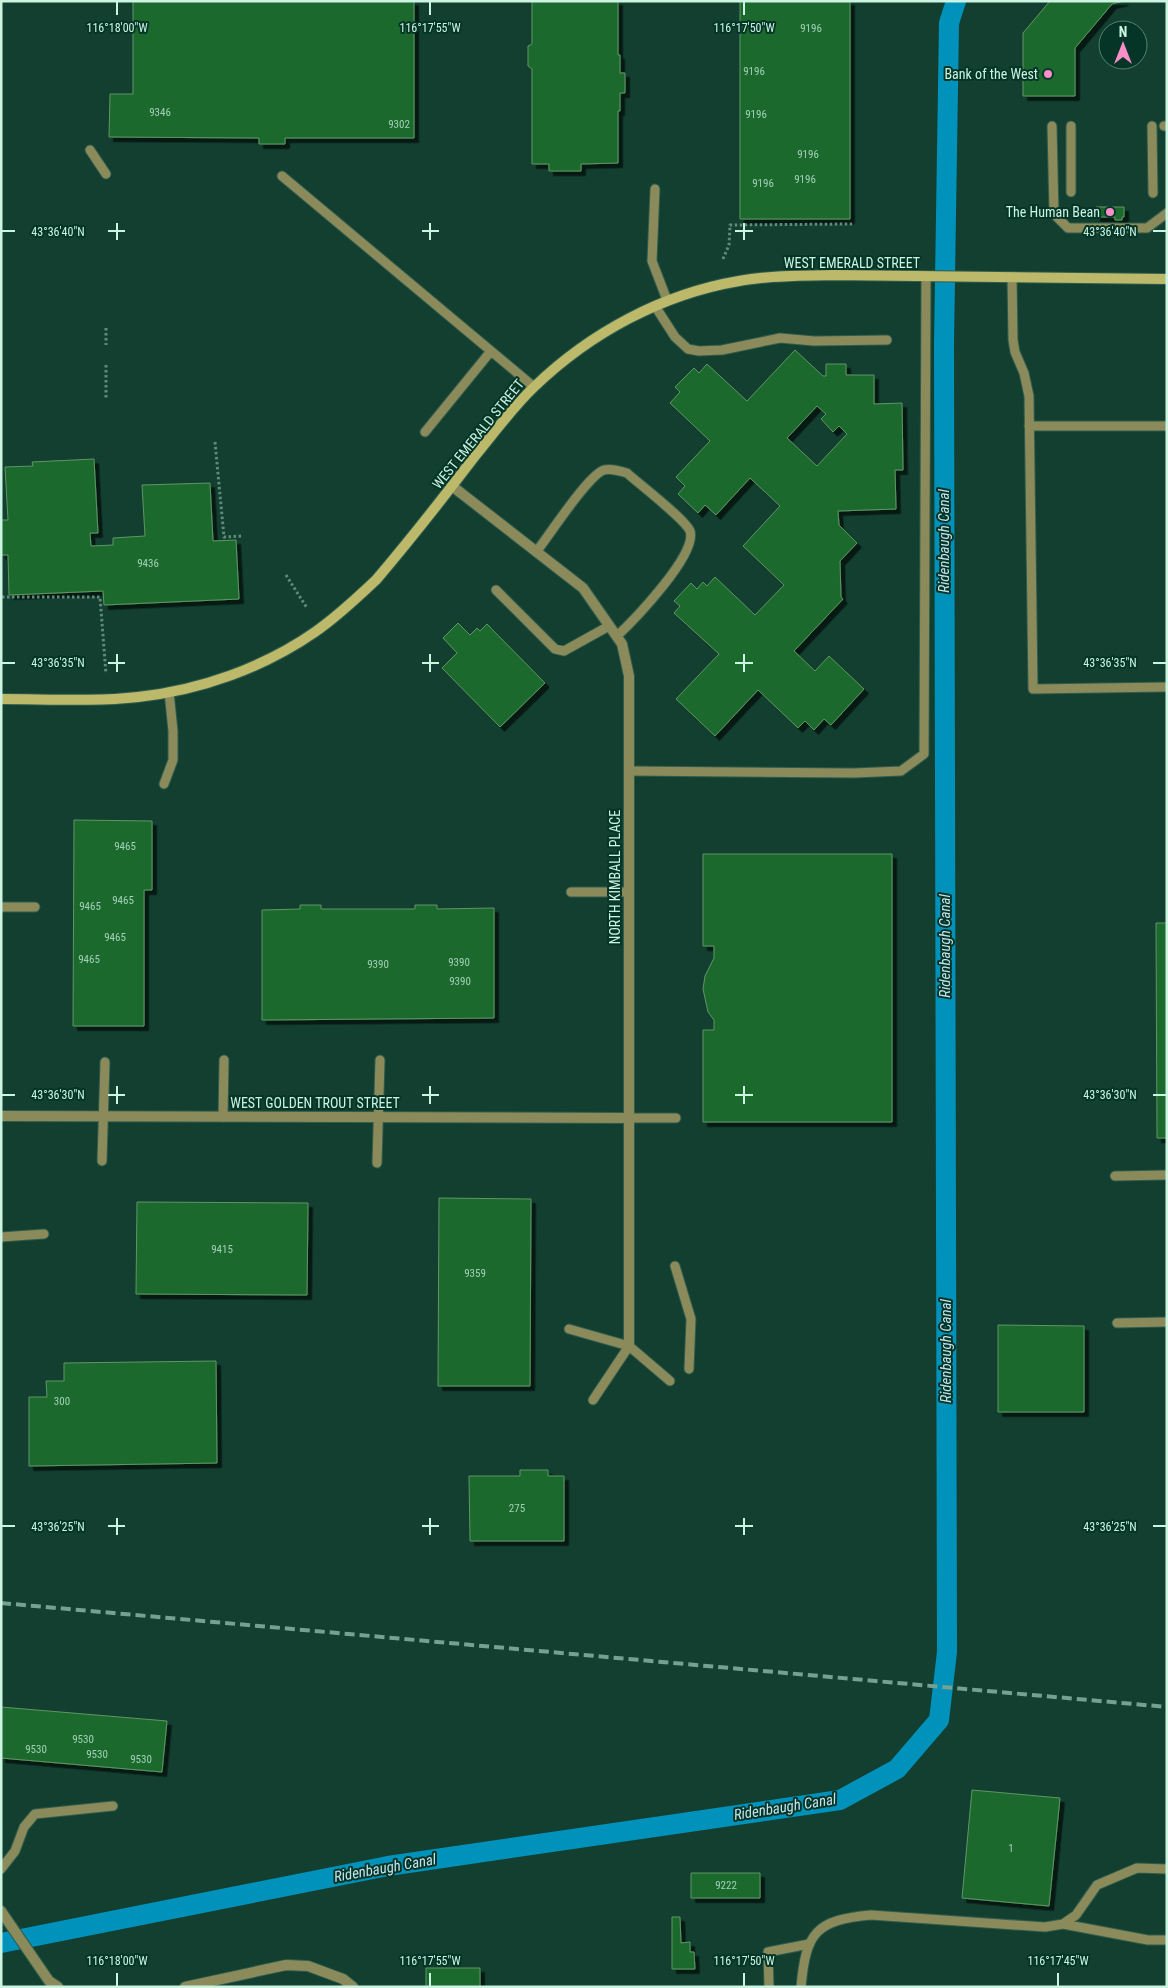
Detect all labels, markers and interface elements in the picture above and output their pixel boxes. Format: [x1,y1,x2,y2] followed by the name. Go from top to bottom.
[1098,20,1148,70] north arrow
[86,21,148,35] text: 116°18'00"W
[399,21,461,35] text: 116°17'55"W
[713,21,775,35] text: 116°17'50"W
[800,22,822,35] house number: 9196
[1119,24,1127,40] text: N
[743,65,765,78] house number: 9196
[944,66,1038,82] place label: Bank of the West
[1042,68,1054,80] marker: Bank of the West
[149,106,171,119] house number: 9346
[745,108,767,121] house number: 9196
[388,118,410,131] house number: 9302
[797,148,819,161] house number: 9196
[794,173,816,186] house number: 9196
[752,177,774,190] house number: 9196
[1006,204,1100,220] place label: The Human Bean
[1104,206,1116,218] marker: The Human Bean
[31,225,85,239] text: 43°36'40"N
[1083,225,1137,239] text: 43°36'40"N
[784,255,920,271] street label: WEST EMERALD STREET
[429,376,527,492] street label: WEST EMERALD STREET
[935,489,953,593] water label: Ridenbaugh Canal
[137,557,159,570] house number: 9436
[31,656,85,670] text: 43°36'35"N
[1083,656,1137,670] text: 43°36'35"N
[607,810,623,944] street label: NORTH KIMBALL PLACE
[114,840,136,853] house number: 9465
[112,894,134,907] house number: 9465
[936,894,954,998] water label: Ridenbaugh Canal
[79,900,101,913] house number: 9465
[104,931,126,944] house number: 9465
[78,953,100,966] house number: 9465
[448,956,470,969] house number: 9390
[367,958,389,971] house number: 9390
[449,975,471,988] house number: 9390
[31,1088,85,1102] text: 43°36'30"N
[1083,1088,1137,1102] text: 43°36'30"N
[230,1095,400,1111] street label: WEST GOLDEN TROUT STREET
[211,1243,233,1256] house number: 9415
[464,1267,486,1280] house number: 9359
[937,1299,955,1403] water label: Ridenbaugh Canal
[54,1395,70,1408] house number: 300
[509,1502,525,1515] house number: 275
[31,1520,85,1534] text: 43°36'25"N
[1083,1520,1137,1534] text: 43°36'25"N
[72,1733,94,1746] house number: 9530
[25,1743,47,1756] house number: 9530
[86,1748,108,1761] house number: 9530
[130,1753,152,1766] house number: 9530
[732,1790,838,1824] water label: Ridenbaugh Canal
[1008,1842,1014,1855] house number: 1
[332,1850,438,1886] water label: Ridenbaugh Canal
[715,1879,737,1892] house number: 9222
[86,1954,148,1968] text: 116°18'00"W
[399,1954,461,1968] text: 116°17'55"W
[713,1954,775,1968] text: 116°17'50"W
[1027,1954,1089,1968] text: 116°17'45"W

